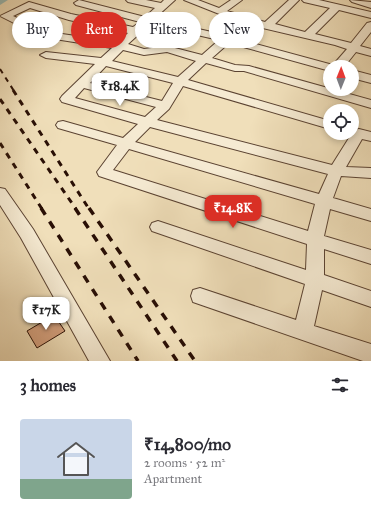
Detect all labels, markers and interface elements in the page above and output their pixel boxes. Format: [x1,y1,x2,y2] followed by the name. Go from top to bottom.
[12,12,63,48] chip: Buy
[71,12,127,48] chip: Rent
[135,12,201,48] chip: Filters
[209,12,264,48] chip: New
[323,60,359,96] north arrow
[323,60,359,140] map controls
[87,73,153,107] pin: ₹18.4K
[101,78,139,94] text: ₹18.4K
[323,104,359,140] button: locate
[200,195,266,229] pin: ₹14.8K
[214,200,252,216] text: ₹14.8K
[22,297,70,331] pin: ₹17K
[32,302,60,318] text: ₹17K
[329,374,351,396] icon: filters
[20,375,76,396] text: 3 homes
[144,434,231,455] text: ₹14,800/mo
[52,435,100,483] icon: home
[144,455,225,471] text: 2 rooms · 52 m²
[144,471,202,487] text: Apartment

